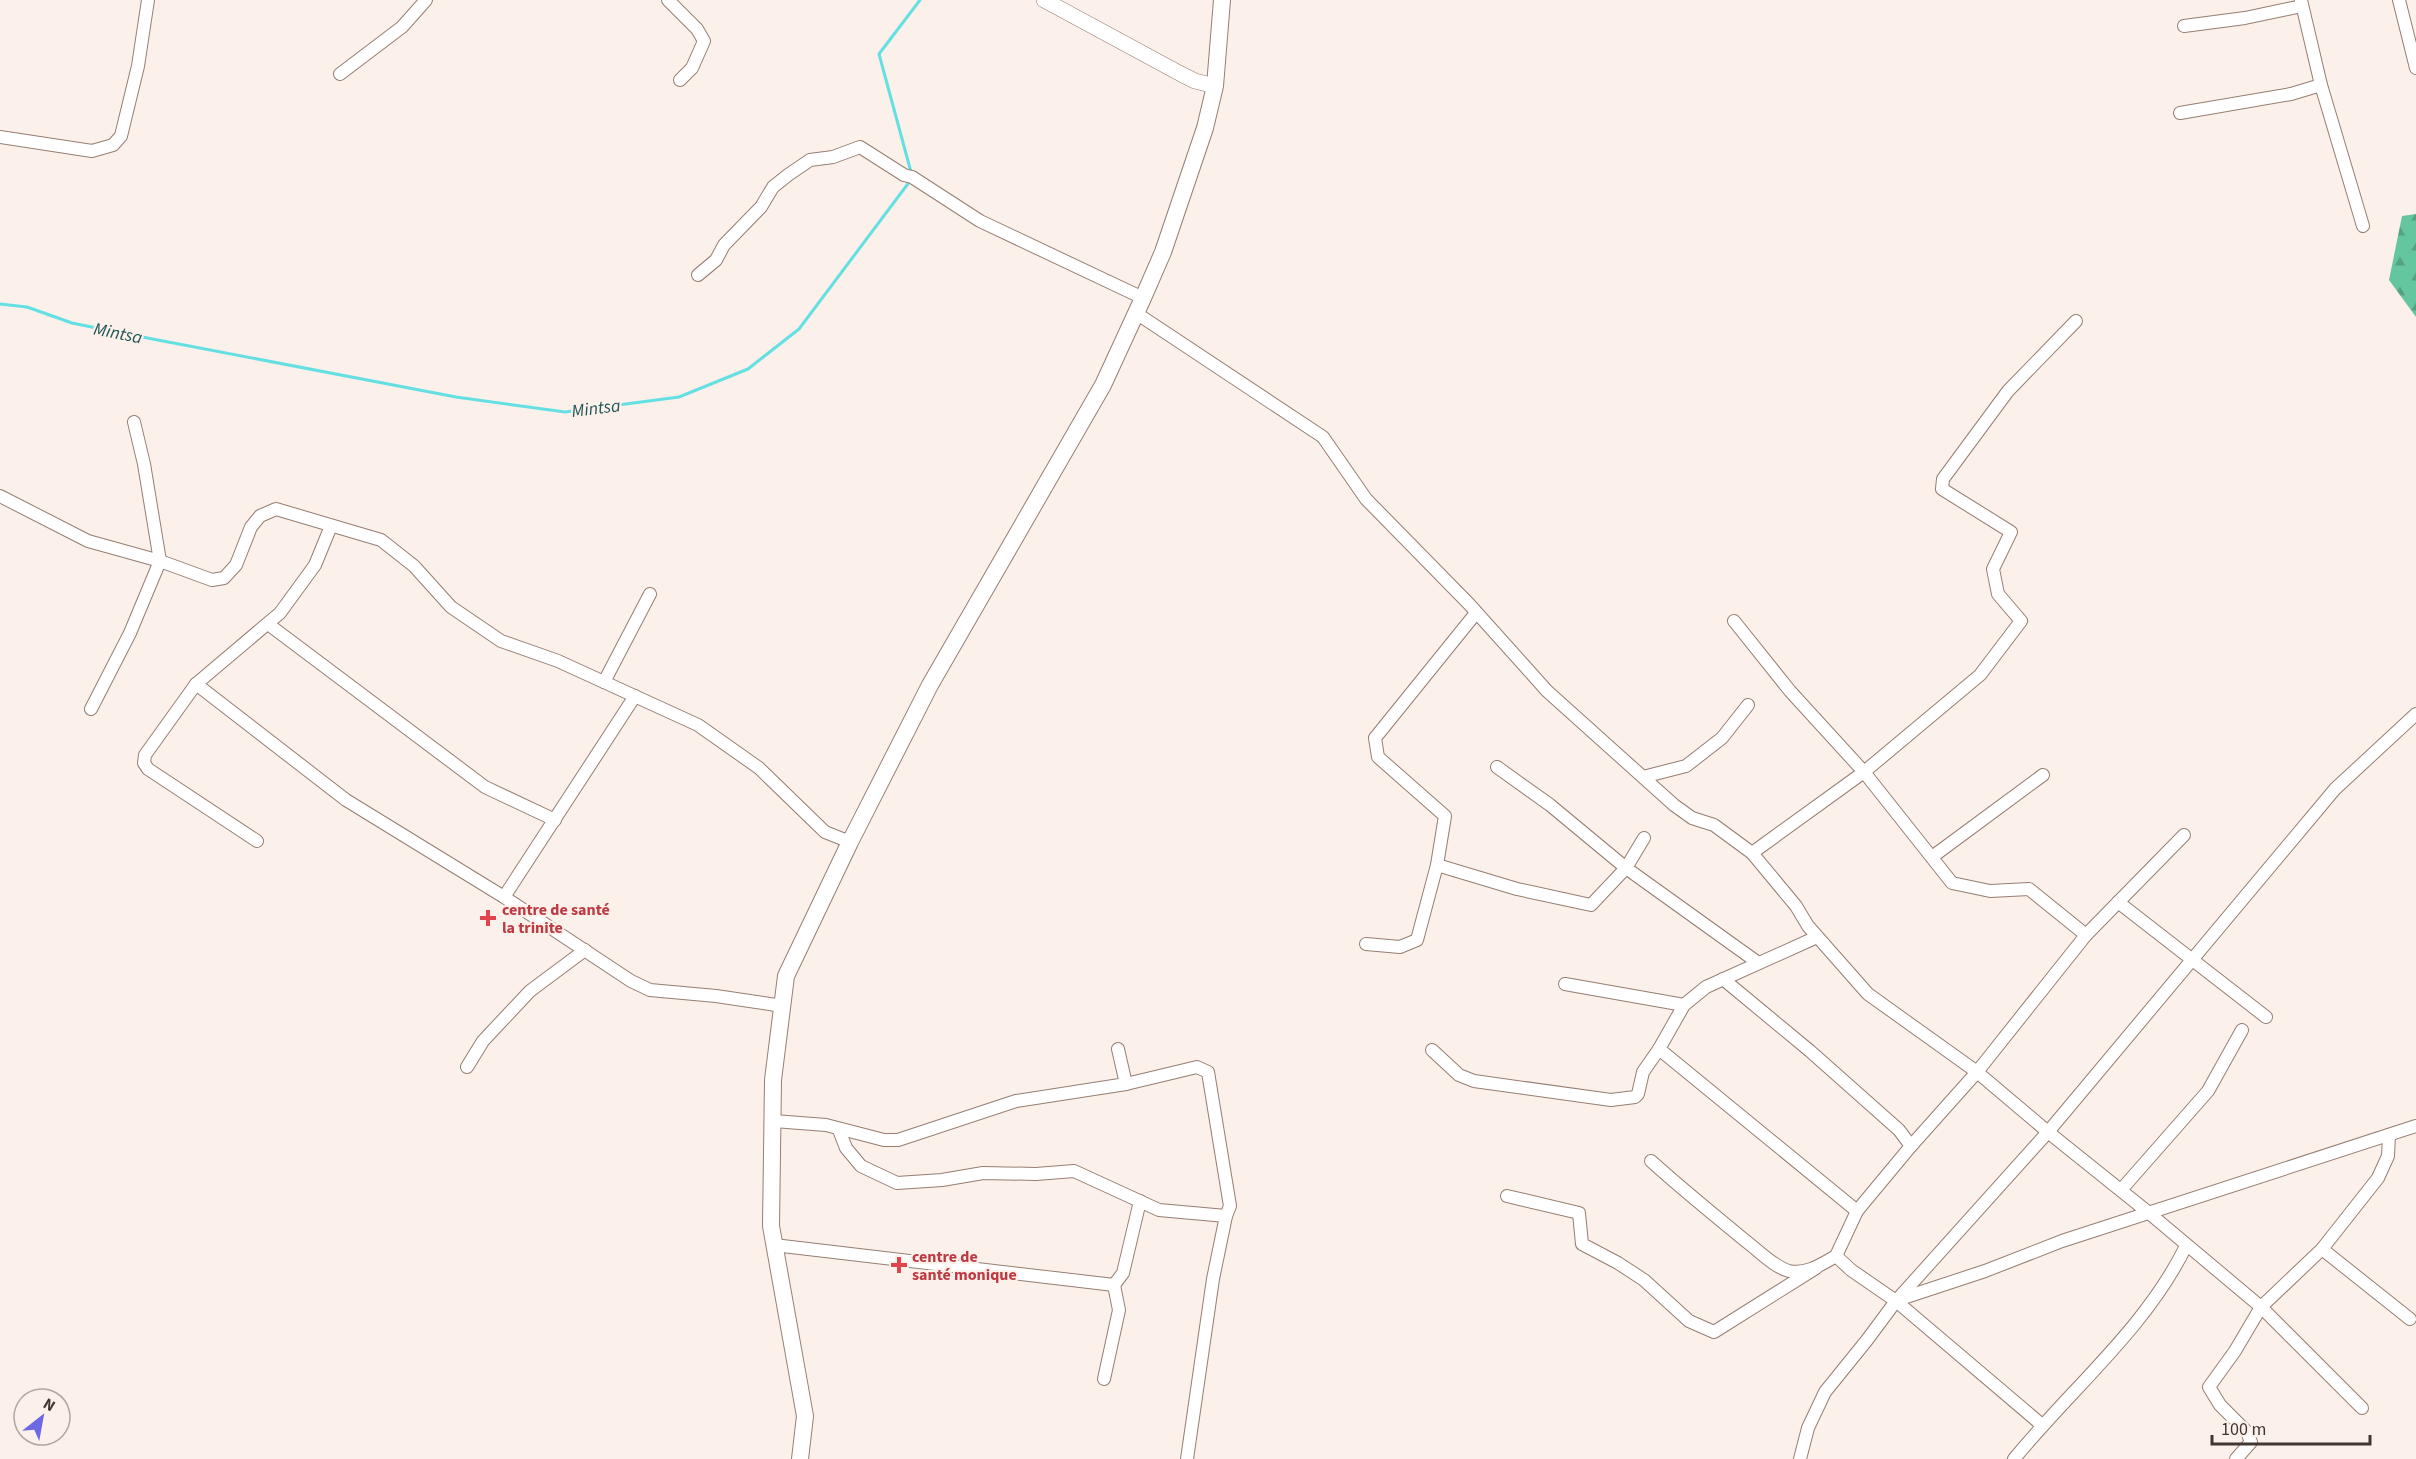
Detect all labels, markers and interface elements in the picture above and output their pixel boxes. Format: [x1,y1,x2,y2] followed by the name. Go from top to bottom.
[91,317,145,351] water label: Mintsa
[570,393,622,424] water label: Mintsa
[502,899,610,939] place label: centre de santé la trinite
[479,909,497,927] marker: centre de santé la trinite
[912,1246,1017,1286] place label: centre de santé monique
[890,1256,908,1274] marker: centre de santé monique
[12,1387,72,1447] north arrow
[39,1393,59,1417] text: N
[2212,1408,2370,1446] scale bar
[2221,1417,2266,1442] text: 100 m

